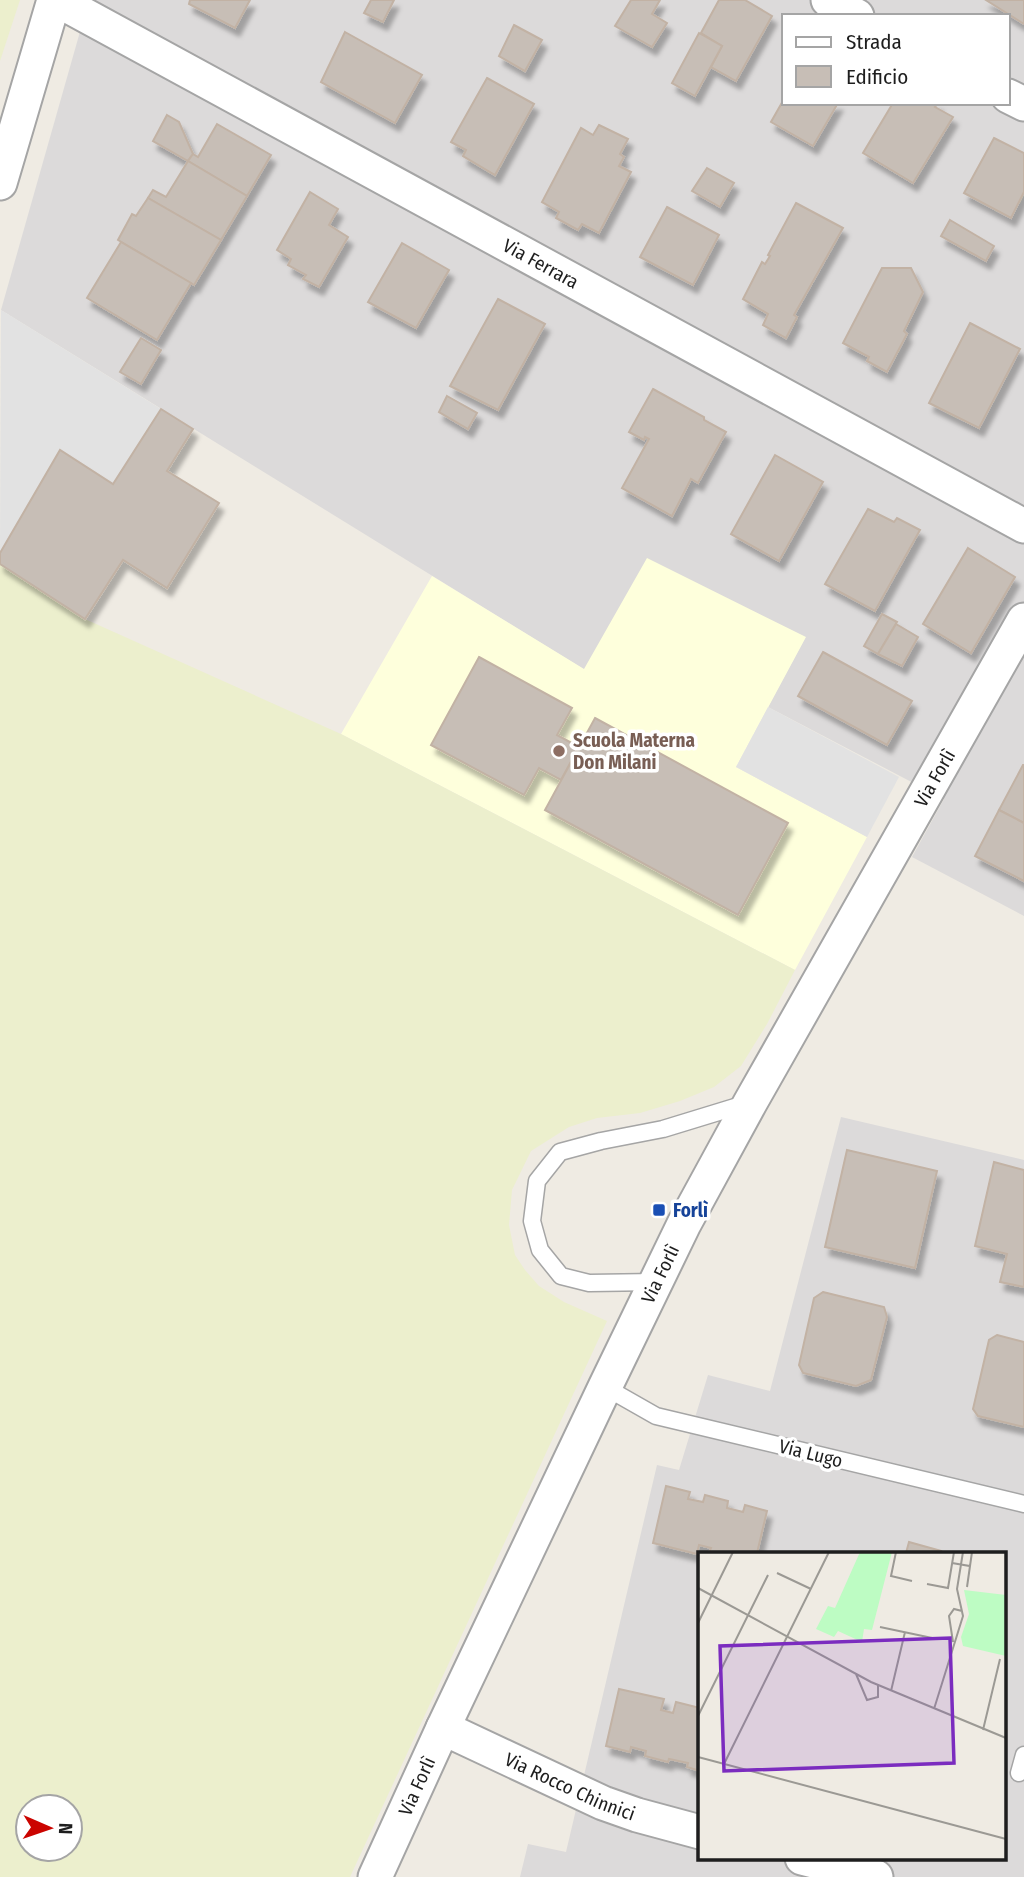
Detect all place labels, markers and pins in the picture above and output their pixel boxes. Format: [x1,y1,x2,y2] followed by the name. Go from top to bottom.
[573,729,695,774] place label: Scuola Materna Don Milani
[551,743,567,759] marker: Scuola Materna Don Milani
[673,1199,709,1222] place label: Forlì
[651,1202,667,1218] marker: Forlì

